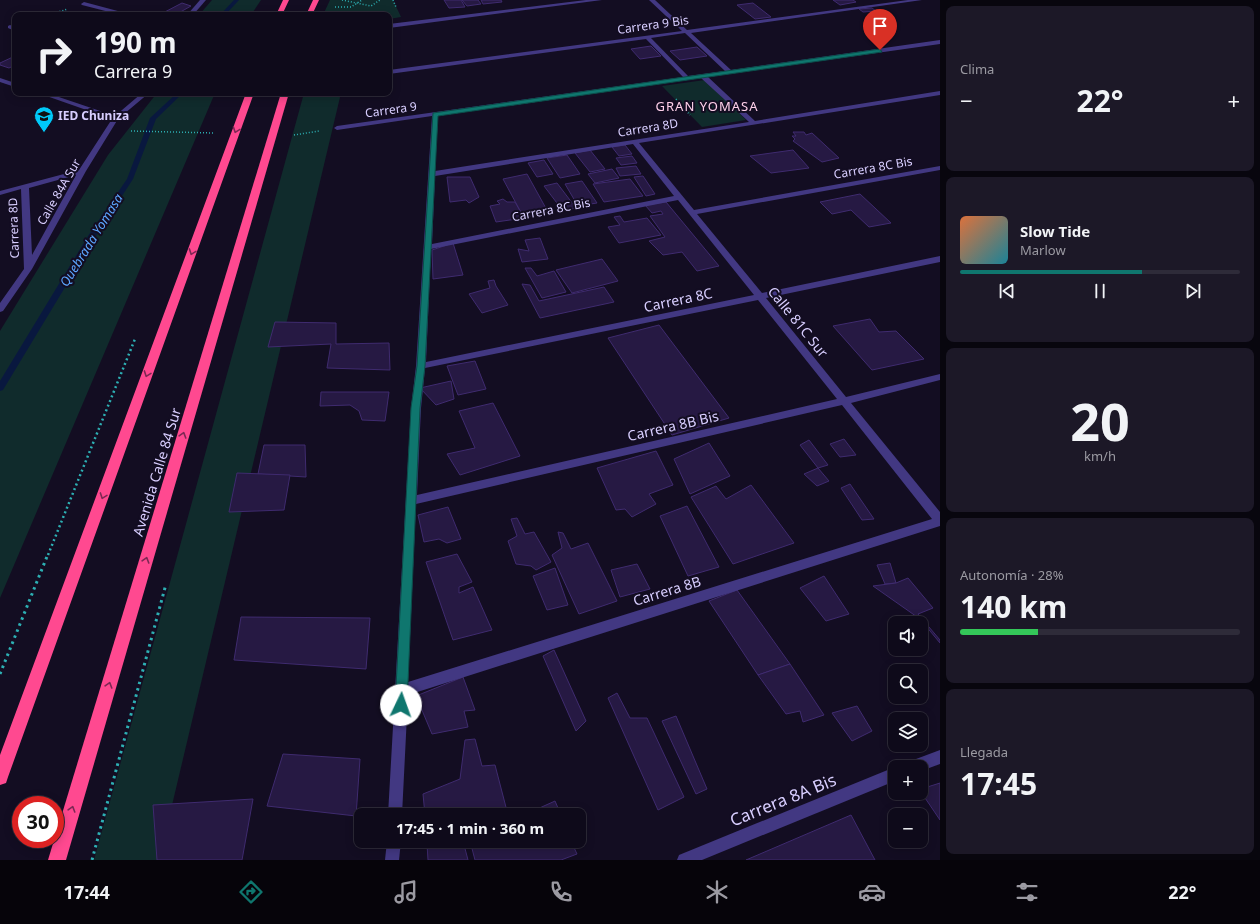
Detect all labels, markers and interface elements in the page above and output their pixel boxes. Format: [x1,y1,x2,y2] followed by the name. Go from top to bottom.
[863,9,897,50] pin
[616,11,690,38] street label: Carrera 9 Bis
[869,15,891,37] icon: arrive
[94,23,177,61] text: 190 m
[28,28,80,80] icon: right
[94,59,172,83] text: Carrera 9
[960,60,994,78] text: Clima
[1076,80,1124,121] text: 22°
[960,85,973,115] text: −
[1227,85,1240,115] text: +
[364,97,418,122] street label: Carrera 9
[656,97,758,115] district label: GRAN YOMASA
[33,105,55,133] school or university icon: IED Chuniza
[58,107,129,124] place label: IED Chuniza
[616,114,680,141] street label: Carrera 8D
[233,126,241,133] one-way arrow
[832,152,914,183] street label: Carrera 8C Bis
[33,155,84,228] street label: Calle 84A Sur
[55,190,127,290] water label: Quebrada Yomasa
[510,194,592,225] street label: Carrera 8C Bis
[4,197,23,259] street label: Carrera 8D
[1020,221,1090,241] text: Slow Tide
[1020,241,1066,259] text: Marlow
[188,248,196,255] one-way arrow
[996,280,1018,302] icon: previous
[1089,280,1111,302] icon: pause
[1182,280,1204,302] icon: next
[764,282,833,361] street label: Calle 81C Sur
[642,283,714,316] street label: Carrera 8C
[144,370,152,377] one-way arrow
[1070,385,1130,456] text: 20
[128,405,185,538] street label: Avenida Calle 84 Sur
[625,406,721,445] street label: Carrera 8B Bis
[178,432,187,439] one-way arrow
[1084,447,1116,465] text: km/h
[99,492,107,499] one-way arrow
[141,557,150,564] one-way arrow
[960,566,1064,584] text: Autonomía · 28%
[631,571,703,610] street label: Carrera 8B
[960,586,1067,627] text: 140 km
[888,616,928,848] map controls
[888,616,928,656] button: sound
[888,664,928,704] button: search
[104,681,113,688] one-way arrow
[380,684,422,726] position arrow
[888,712,928,752] button: layers
[960,743,1008,761] text: Llegada
[888,760,928,800] button: +
[960,763,1037,804] text: 17:45
[726,768,839,831] street label: Carrera 8A Bis
[12,796,64,848] speed limit sign: 30
[67,806,76,813] one-way arrow
[888,808,928,848] button: −
[396,818,544,838] text: 17:45 · 1 min · 360 m
[237,878,265,906] icon: directions
[392,878,420,906] icon: music
[547,878,575,906] icon: phone
[703,878,731,906] icon: climate
[858,878,886,906] icon: car
[1013,878,1041,906] icon: filters
[64,880,110,904] text: 17:44
[1168,880,1196,904] text: 22°

